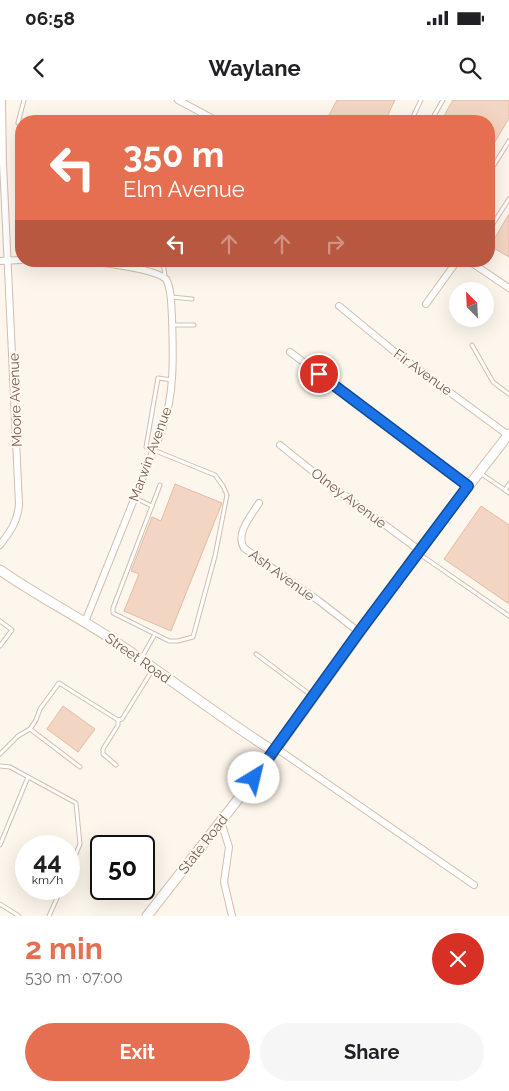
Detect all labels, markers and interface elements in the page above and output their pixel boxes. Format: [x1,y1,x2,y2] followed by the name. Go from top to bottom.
[25,7,75,29] text: 06:58
[25,54,53,82] icon: back
[456,54,484,82] icon: search
[208,55,301,81] text: Waylane
[123,134,224,175] text: 350 m
[40,135,105,200] icon: left
[123,176,245,202] text: Elm Avenue
[162,230,190,258] icon: left
[215,230,243,258] icon: ahead
[268,230,296,258] icon: ahead
[321,230,349,258] icon: right
[449,282,494,328] north arrow
[449,282,494,327] map controls
[391,345,455,399] street label: Fir Avenue
[5,353,25,447] street label: Moore Avenue
[298,353,340,395] pin
[305,360,333,388] icon: arrive
[125,404,175,504] street label: Marwin Avenue
[308,465,390,531] street label: Olney Avenue
[246,546,318,604] street label: Ash Avenue
[102,630,174,686] street label: Street Road
[227,751,279,803] position arrow
[175,811,231,877] street label: State Road
[90,835,155,900] speed limit sign: 50
[33,846,62,876] text: 44
[32,873,63,887] text: km/h
[25,931,103,966] text: 2 min
[432,933,484,985] button: close
[25,968,123,987] text: 530 m · 07:00
[25,1023,250,1081] button: Exit
[260,1023,484,1081] button: Share

